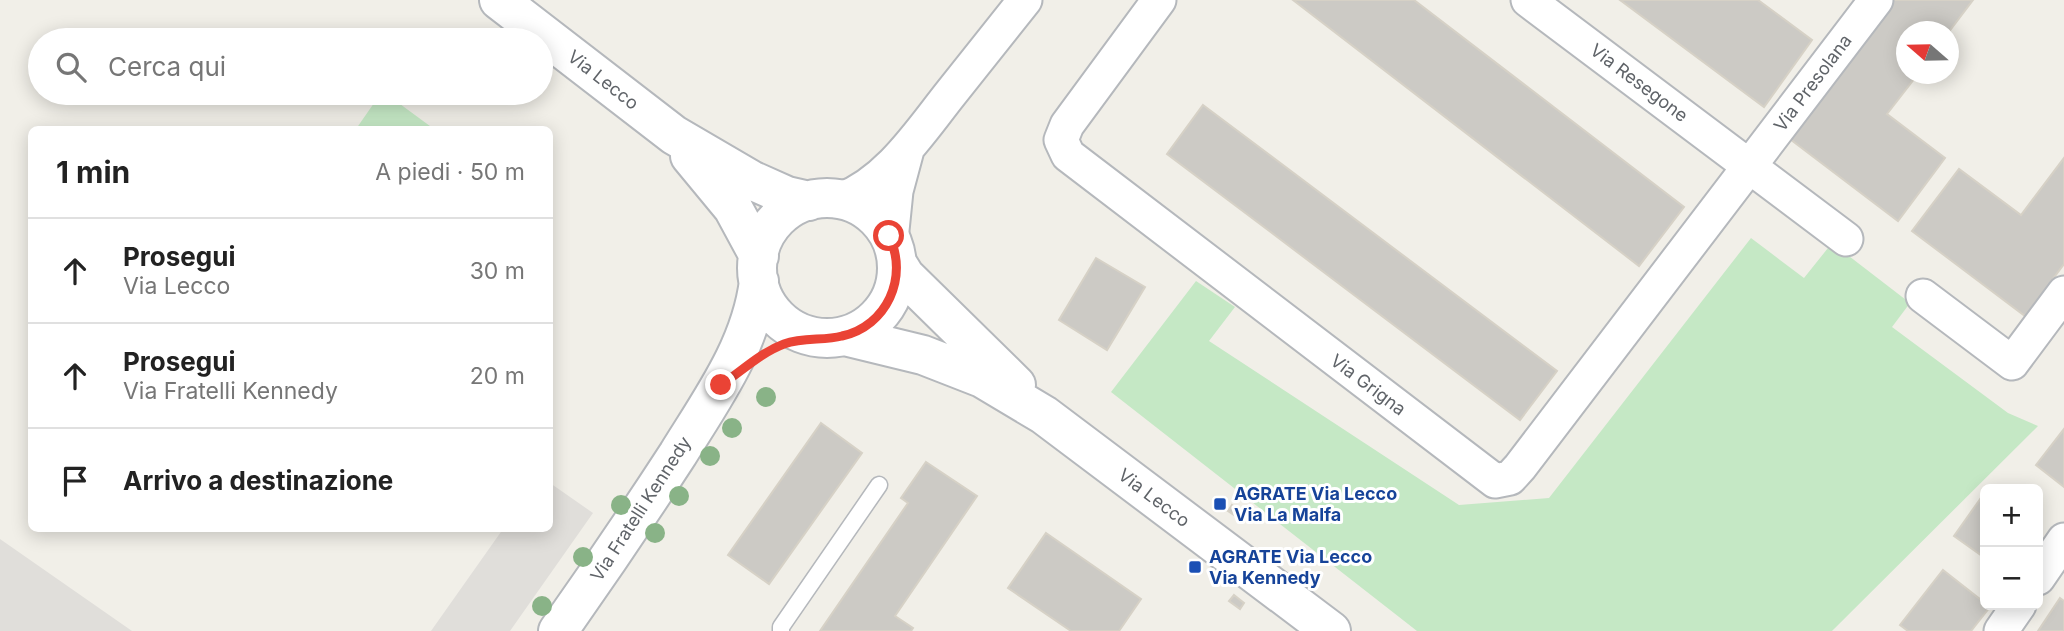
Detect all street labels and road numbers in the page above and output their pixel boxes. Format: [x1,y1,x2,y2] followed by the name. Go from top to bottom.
[1769,30,1856,135] street label: Via Presolana
[1586,39,1692,126] street label: Via Resegone
[564,45,643,114] street label: Via Lecco
[1327,350,1410,420] street label: Via Grigna
[586,432,695,585] street label: Via Fratelli Kennedy
[1114,464,1194,531] street label: Via Lecco

